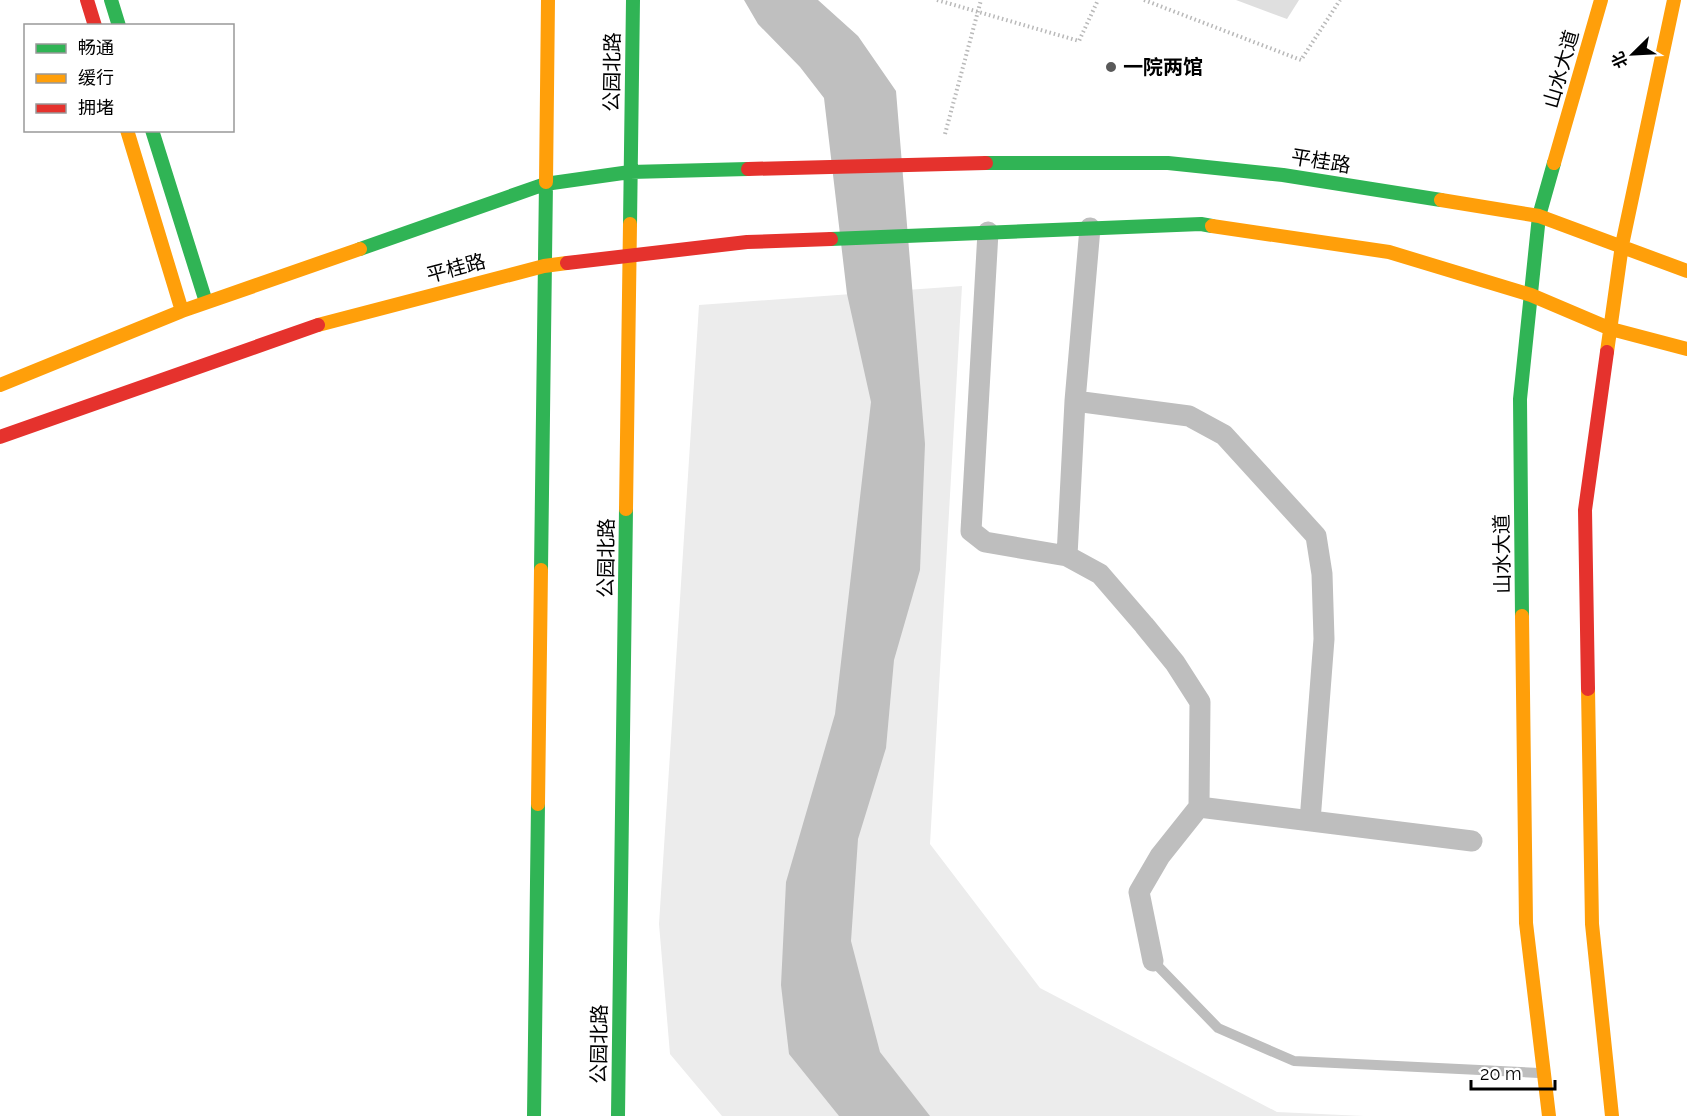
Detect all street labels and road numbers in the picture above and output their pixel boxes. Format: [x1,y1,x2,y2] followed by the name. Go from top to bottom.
[1538,27,1584,111] street label: 山水大道
[599,32,625,112] street label: 公园北路
[1289,144,1353,178] street label: 平桂路
[424,249,488,287] street label: 平桂路
[1489,514,1515,594] street label: 山水大道
[593,518,619,598] street label: 公园北路
[586,1004,612,1084] street label: 公园北路

